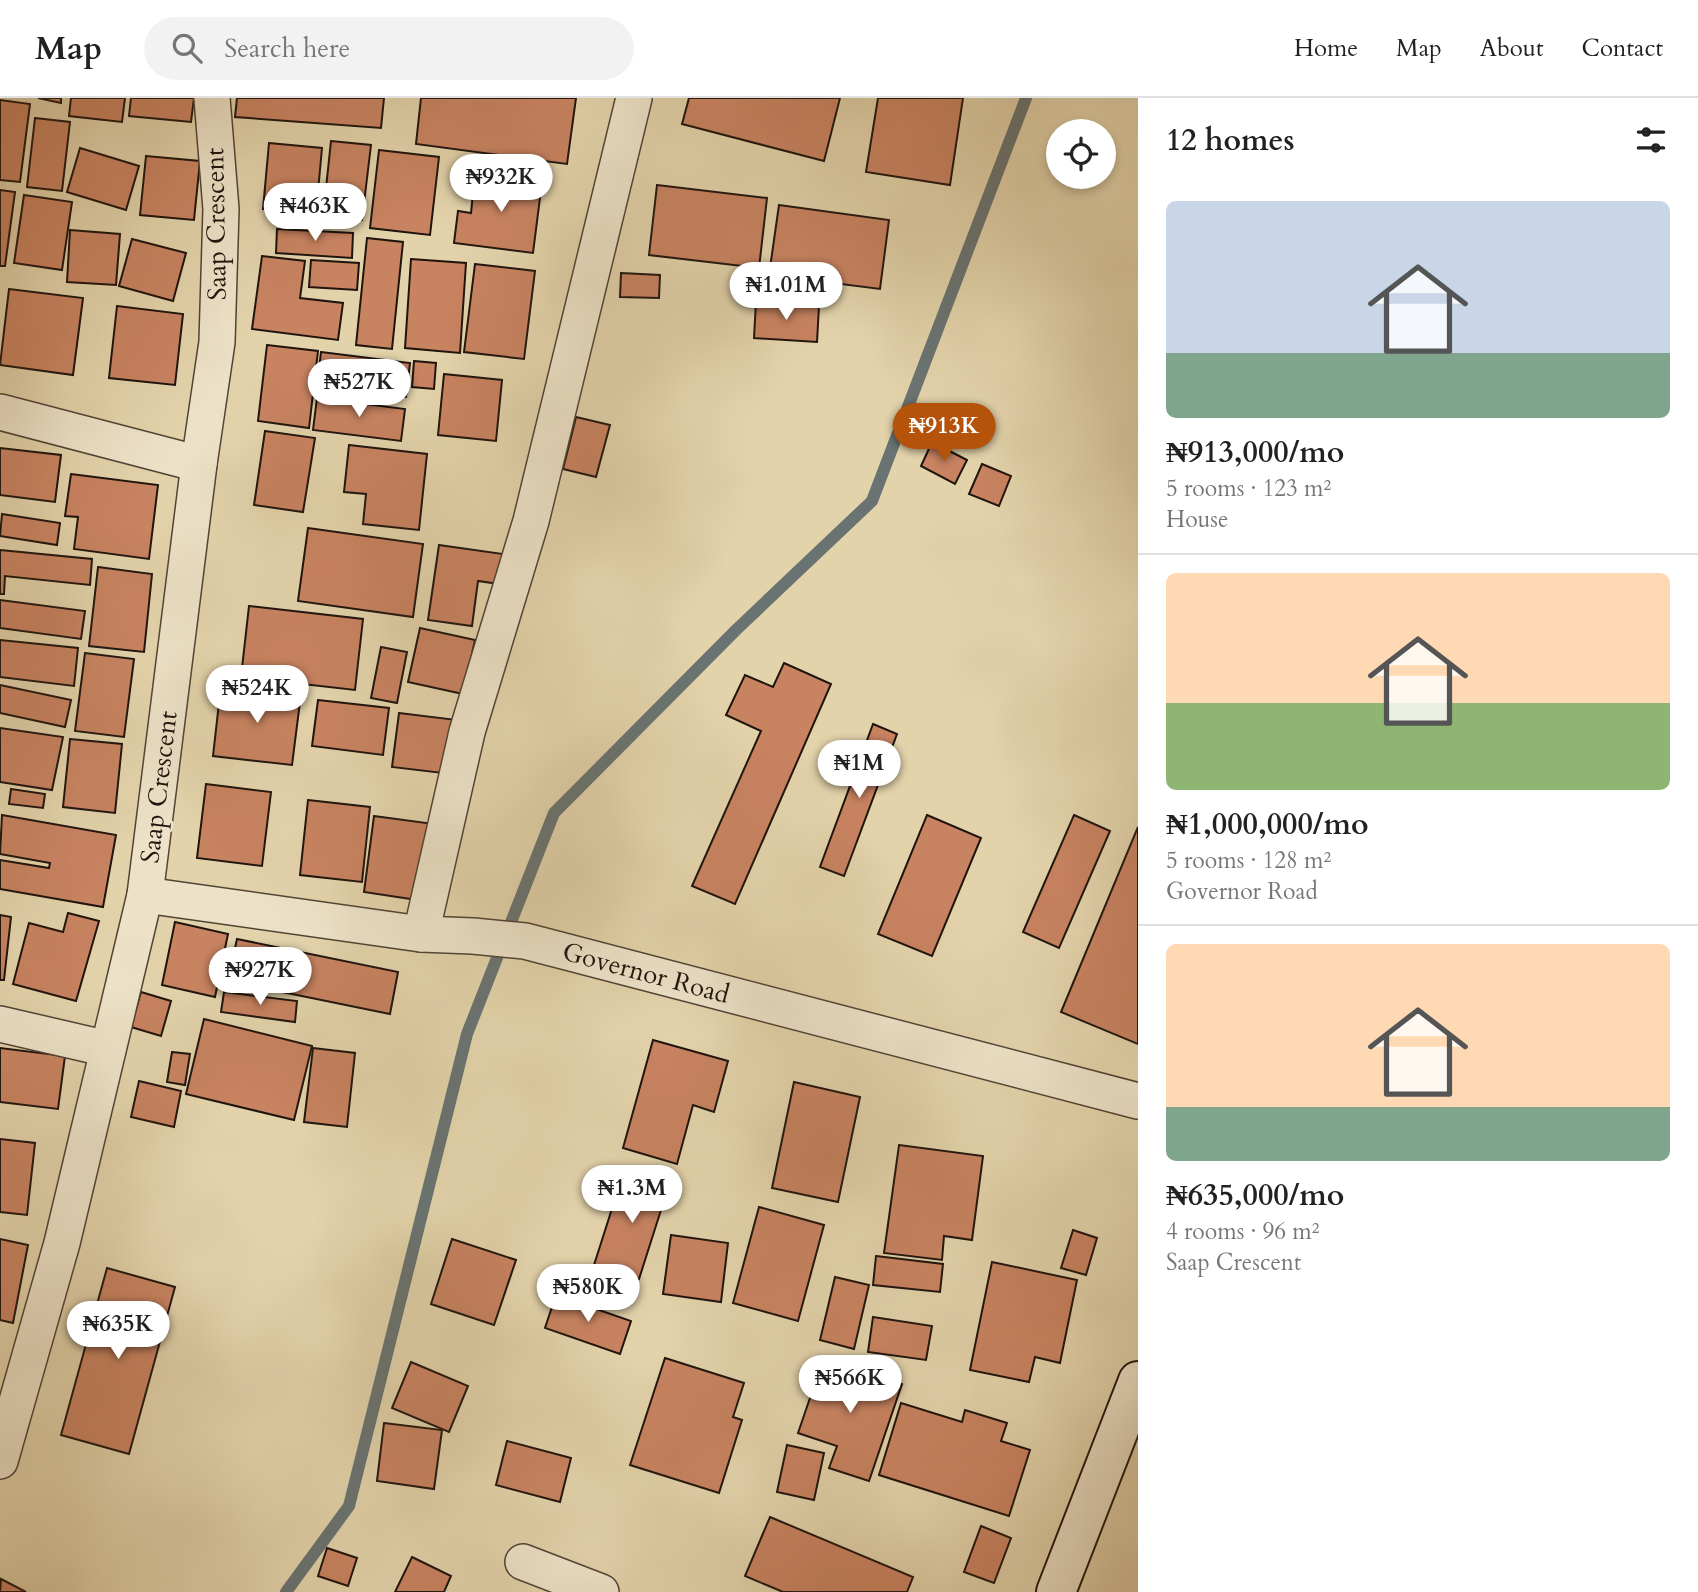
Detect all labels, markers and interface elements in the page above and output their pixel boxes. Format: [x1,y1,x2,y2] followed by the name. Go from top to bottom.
[144,17,634,80] search box
[35,26,102,71] text: Map
[168,29,206,67] icon: search
[224,31,350,66] text: Search here
[1294,32,1358,65] text: Home
[1396,32,1442,65] text: Map
[1480,32,1544,65] text: About
[1582,32,1663,65] text: Contact
[1046,119,1116,189] map controls
[1046,119,1116,189] button: locate
[1166,120,1295,161] text: 12 homes
[1632,121,1670,159] icon: filters
[197,147,235,301] street label: Saap Crescent
[452,155,550,214] pin: ₦932K
[466,161,536,192] text: ₦932K
[266,184,364,243] pin: ₦463K
[280,190,350,221] text: ₦463K
[1355,246,1481,372] icon: home
[729,262,843,322] pin: ₦1.01M
[746,269,826,300] text: ₦1.01M
[310,360,408,419] pin: ₦527K
[324,366,394,397] text: ₦527K
[895,404,993,463] pin: ₦913K
[909,410,979,441] text: ₦913K
[1166,432,1344,473] text: ₦913,000/mo
[1166,473,1331,504] text: 5 rooms · 123 m²
[1166,504,1228,535] text: House
[1355,618,1481,744] icon: home
[208,666,306,725] pin: ₦524K
[222,672,292,703] text: ₦524K
[132,709,186,865] street label: Saap Crescent
[825,740,893,800] pin: ₦1M
[834,747,884,778] text: ₦1M
[1166,804,1369,845] text: ₦1,000,000/mo
[1166,845,1331,876] text: 5 rooms · 128 m²
[1166,876,1318,907] text: Governor Road
[559,934,734,1012] street label: Governor Road
[211,948,309,1007] pin: ₦927K
[225,954,295,985] text: ₦927K
[1355,989,1481,1115] icon: home
[583,1166,681,1225] pin: ₦1.3M
[597,1172,667,1203] text: ₦1.3M
[1166,1175,1344,1216] text: ₦635,000/mo
[1166,1216,1319,1247] text: 4 rooms · 96 m²
[1166,1247,1301,1278] text: Saap Crescent
[539,1264,637,1324] pin: ₦580K
[553,1271,623,1302] text: ₦580K
[69,1302,167,1361] pin: ₦635K
[83,1308,153,1339] text: ₦635K
[801,1356,899,1415] pin: ₦566K
[815,1362,885,1393] text: ₦566K

